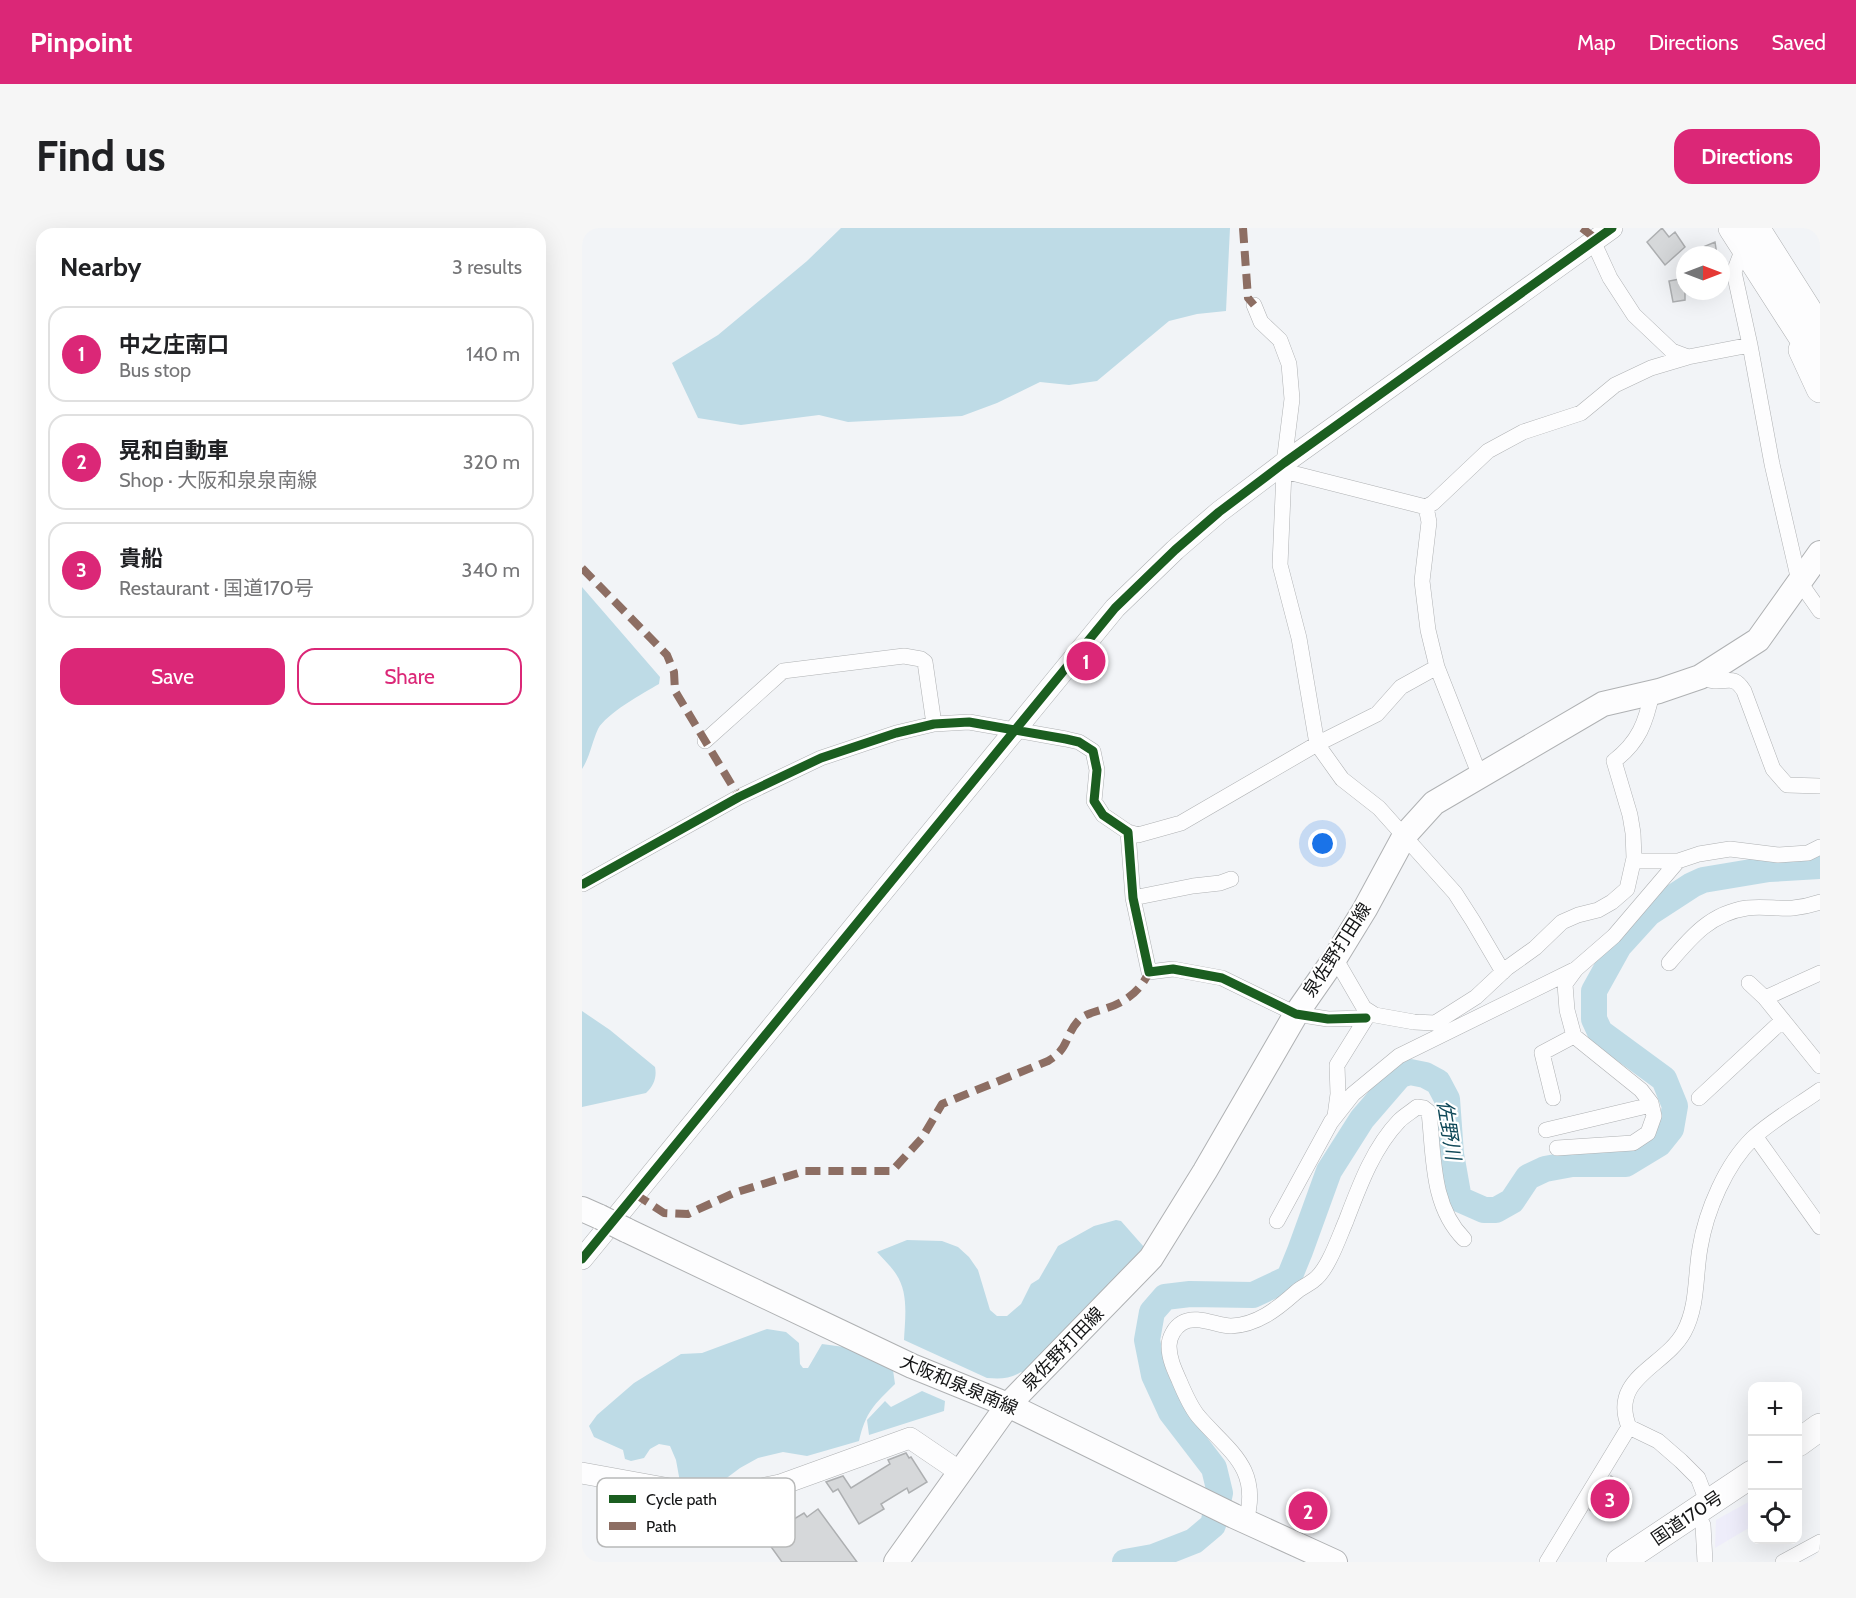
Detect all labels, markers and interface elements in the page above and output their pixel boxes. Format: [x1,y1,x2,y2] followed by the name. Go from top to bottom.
[30,25,132,59] text: Pinpoint
[1577,30,1616,55] text: Map
[1649,30,1738,55] text: Directions
[1771,30,1826,55] text: Saved
[1674,129,1820,184] button: Directions
[36,130,165,182] text: Find us
[1676,246,1730,300] north arrow
[60,251,141,283] text: Nearby
[452,255,522,279] text: 3 results
[119,331,229,358] text: 中之庄南口
[78,342,85,366] text: 1
[466,342,520,366] text: 140 m
[119,358,191,382] text: Bus stop
[119,437,229,464] text: 晃和自動車
[76,450,87,474] text: 2
[463,450,520,474] text: 320 m
[119,468,317,492] text: Shop · 大阪和泉泉南線
[119,545,163,572] text: 貴船
[76,558,87,582] text: 3
[462,558,520,582] text: 340 m
[119,576,314,600] text: Restaurant · 国道170号
[1066,638,1106,684] pin: 1
[60,648,285,705] button: Save
[297,648,522,705] button: Share
[1308,829,1337,858] your location
[1298,899,1376,1001] street label: 泉佐野打田線
[1432,1098,1466,1163] water label: 佐野川
[1018,1303,1108,1395] street label: 泉佐野打田線
[897,1350,1021,1420] street label: 大阪和泉泉南線
[1748,1382,1802,1544] map controls
[1748,1382,1802,1436] button: +
[1748,1436,1802,1490] button: −
[1590,1476,1630,1522] pin: 3
[597,1478,795,1547] legend
[1647,1486,1727,1550] street label: 国道170号
[1288,1488,1328,1534] pin: 2
[646,1490,717,1509] text: Cycle path
[1748,1490,1802,1544] button: locate
[646,1517,677,1536] text: Path

